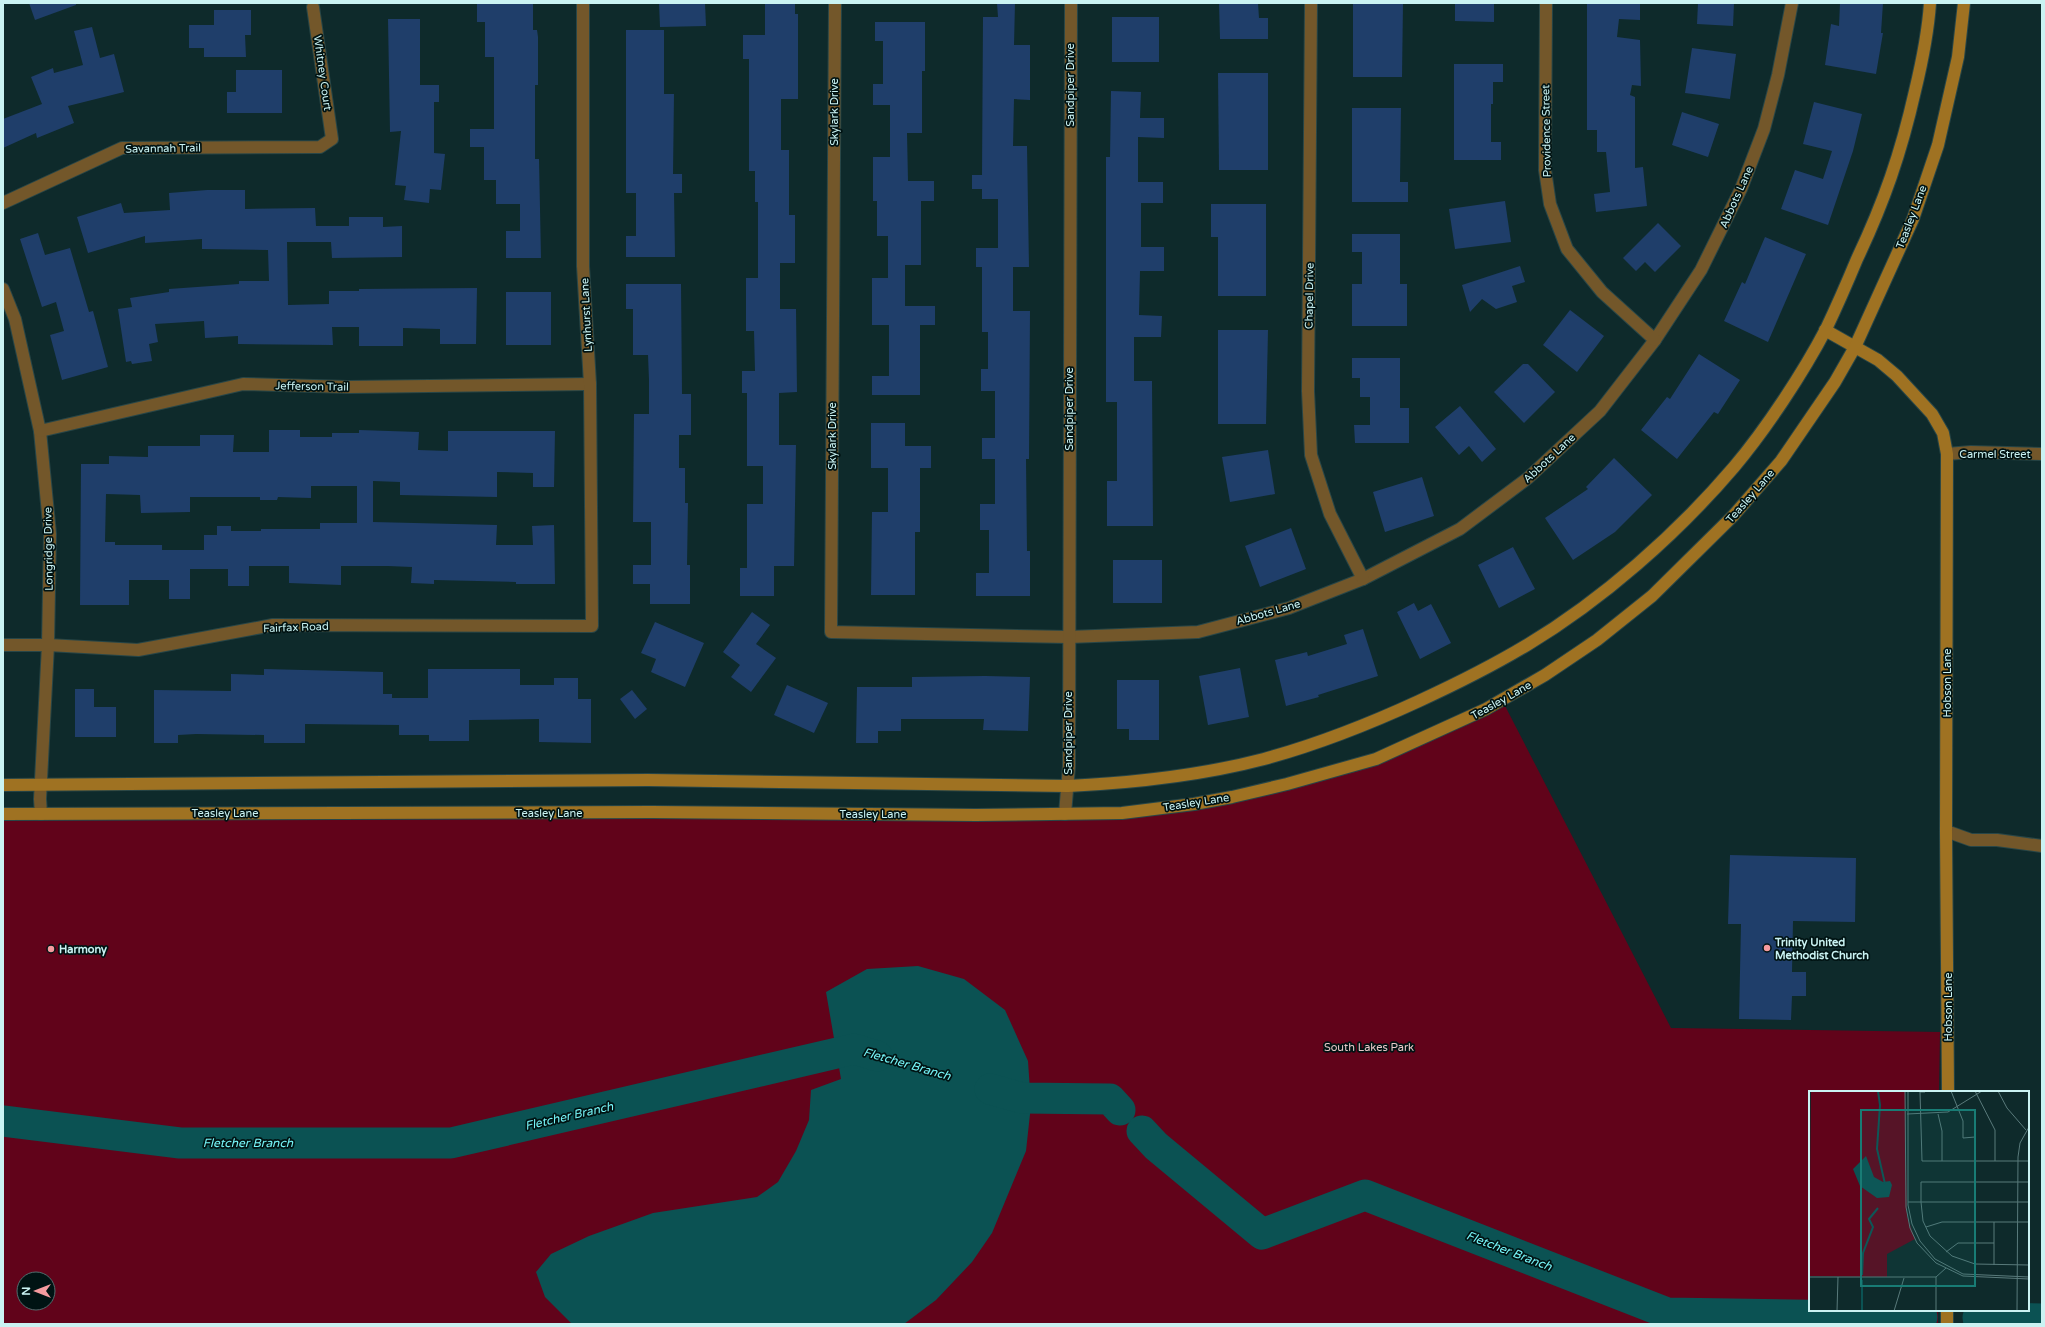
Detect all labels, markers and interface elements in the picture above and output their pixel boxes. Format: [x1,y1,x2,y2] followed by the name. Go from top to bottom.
[311,35,334,111] street label: Whitney Court
[1064,43,1077,127] street label: Sandpiper Drive
[828,78,841,146] street label: Skylark Drive
[1539,85,1554,177] street label: Providence Street
[125,141,201,156] street label: Savannah Trail
[1717,164,1756,230] street label: Abbots Lane
[1893,184,1930,251] street label: Teasley Lane
[1302,263,1317,329] street label: Chapel Drive
[578,278,595,352] street label: Lynhurst Lane
[1063,367,1076,451] street label: Sandpiper Drive
[275,379,349,394] street label: Jefferson Trail
[826,402,839,470] street label: Skylark Drive
[1521,431,1578,486] street label: Abbots Lane
[1959,448,2031,461] street label: Carmel Street
[1724,467,1777,526] street label: Teasley Lane
[41,507,56,591] street label: Longridge Drive
[1234,597,1302,628] street label: Abbots Lane
[263,620,329,635] street label: Fairfax Road
[1941,649,1954,717] street label: Hobson Lane
[1469,679,1534,722] street label: Teasley Lane
[1062,691,1075,775] street label: Sandpiper Drive
[1162,791,1230,814] street label: Teasley Lane
[192,807,258,820] street label: Teasley Lane
[516,807,582,820] street label: Teasley Lane
[840,808,906,821] street label: Teasley Lane
[1774,936,1869,962] place label: Trinity United Methodist Church
[59,943,107,957] place label: Harmony
[1762,943,1772,953] marker: Trinity United Methodist Church
[46,944,56,954] marker: Harmony
[1942,973,1955,1041] street label: Hobson Lane
[1324,1041,1414,1054] park label: South Lakes Park
[862,1045,953,1083] water label: Fletcher Branch
[1809,1091,2029,1311] inset map
[523,1099,615,1133] water label: Fletcher Branch
[203,1136,294,1150] water label: Fletcher Branch
[1464,1228,1554,1274] water label: Fletcher Branch
[16,1271,56,1311] north arrow
[20,1287,33,1295] text: N

